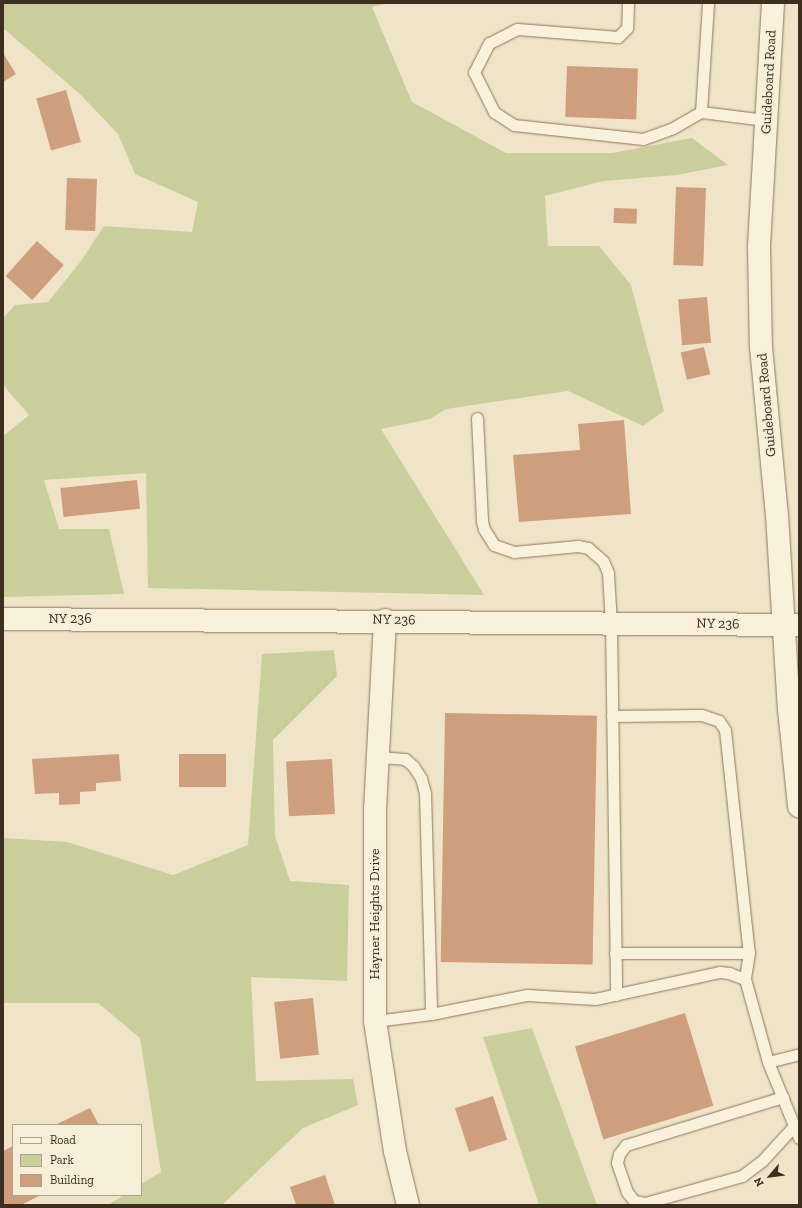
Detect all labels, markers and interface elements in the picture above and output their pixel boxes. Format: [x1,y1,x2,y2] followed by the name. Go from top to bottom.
[758,30,780,134] street label: Guideboard Road
[754,352,780,458] street label: Guideboard Road
[48,611,92,627] street label: NY 236
[372,611,416,629] street label: NY 236
[696,615,740,633] street label: NY 236
[367,848,383,980] street label: Hayner Heights Drive
[12,1124,142,1196] legend
[50,1133,76,1147] text: Road
[50,1153,74,1167] text: Park
[750,1156,790,1196] north arrow
[50,1173,94,1187] text: Building
[751,1175,767,1189] text: N

